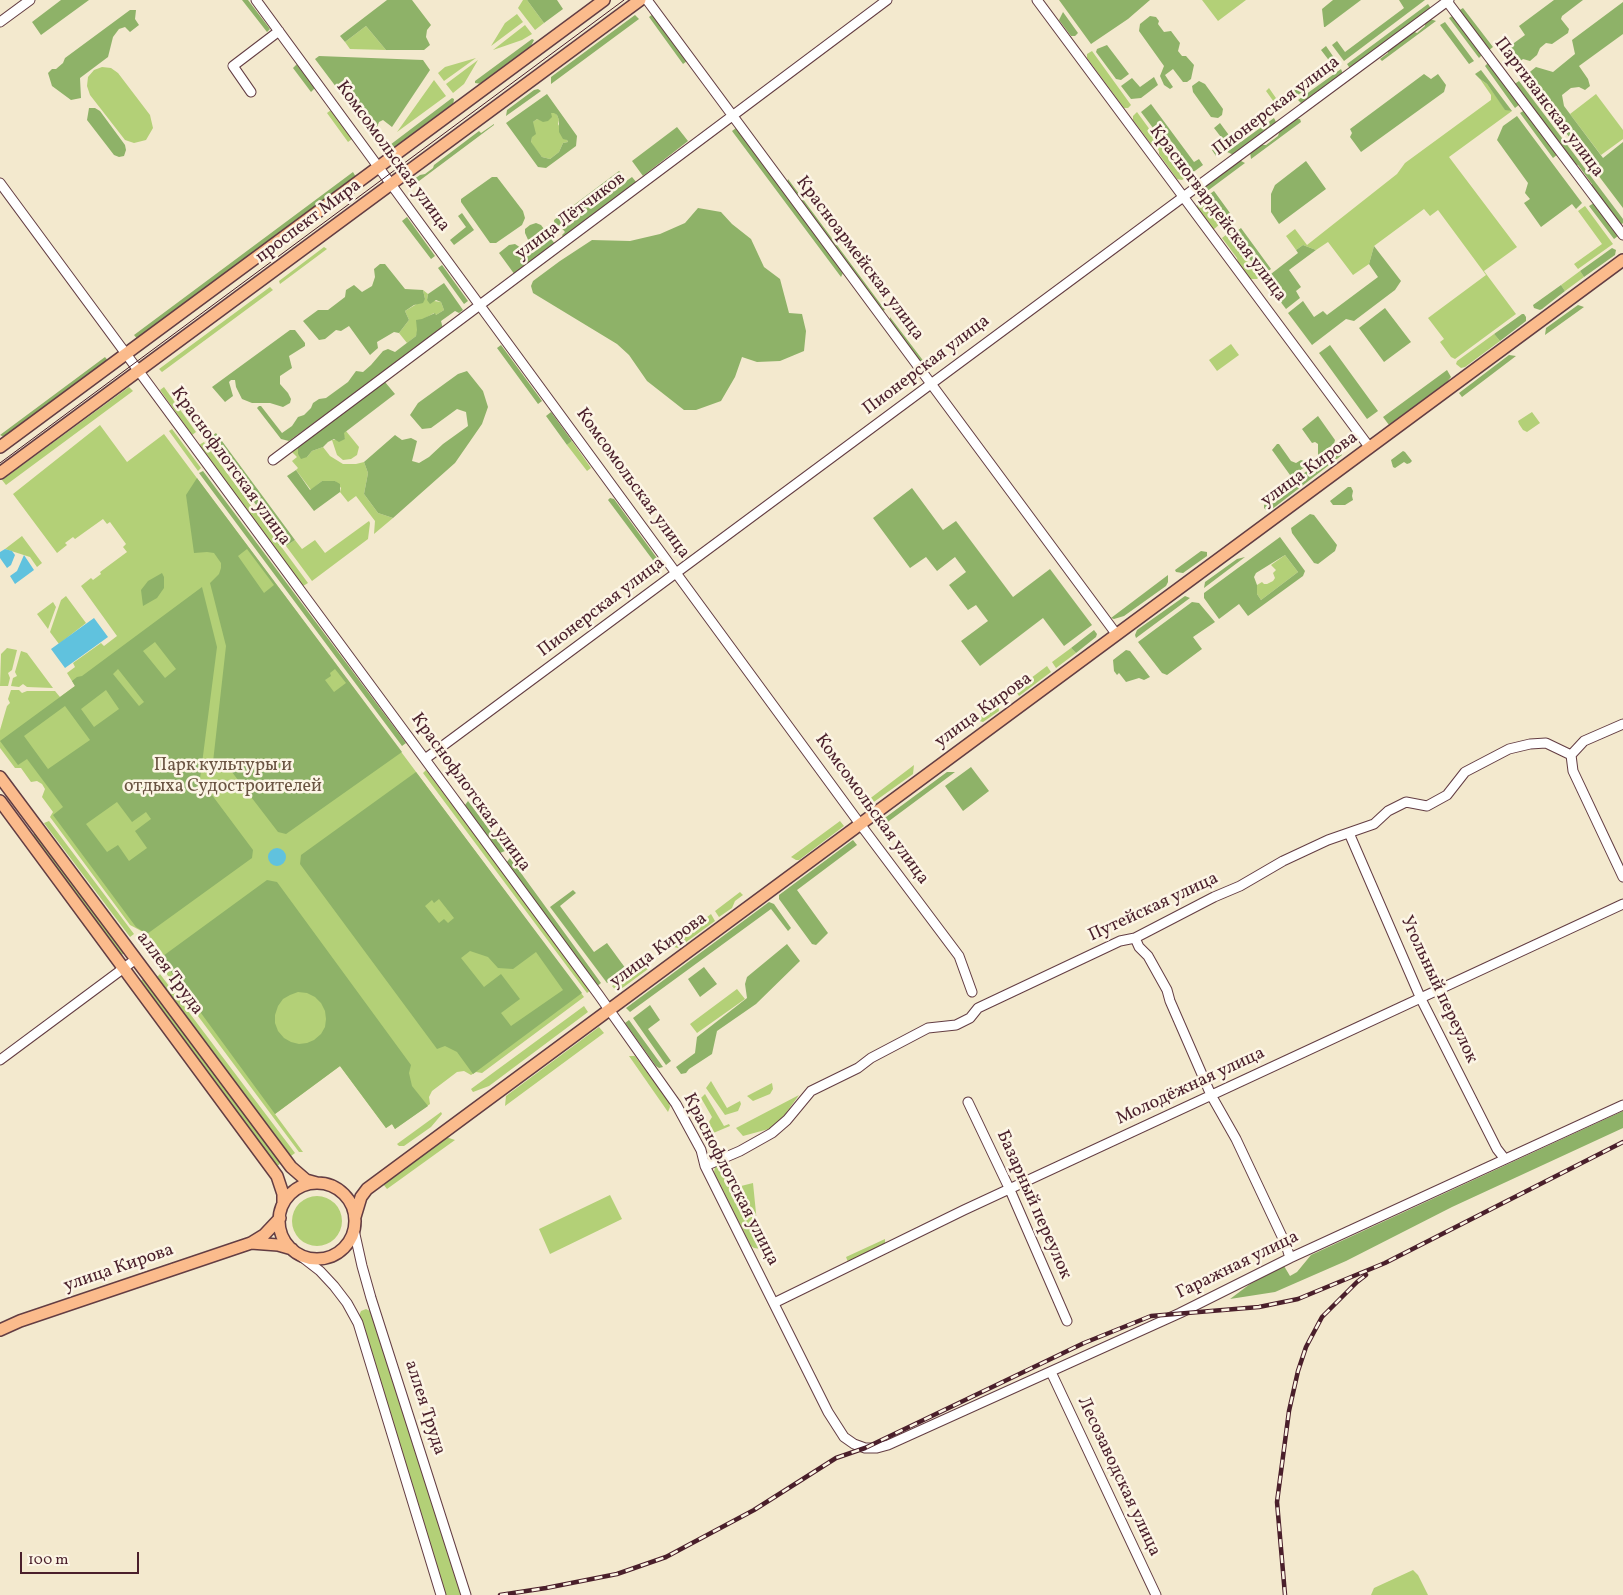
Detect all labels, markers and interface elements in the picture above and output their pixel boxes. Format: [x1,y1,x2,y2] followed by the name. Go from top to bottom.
[1488,34,1608,182] street label: Партизанская улица
[1209,52,1345,162] street label: Пионерская улица
[330,78,454,236] street label: Комсомольская улица
[1144,122,1290,306] street label: Красногвардейская улица
[512,169,630,265] street label: улица Лётчиков
[790,173,928,345] street label: Красноармейская улица
[252,175,366,269] street label: проспект Мира
[859,311,995,421] street label: Пионерская улица
[165,384,295,550] street label: Краснофлотская улица
[570,405,694,563] street label: Комсомольская улица
[1257,428,1363,512] street label: улица Кирова
[534,553,670,663] street label: Пионерская улица
[931,669,1037,753] street label: улица Кирова
[405,710,535,876] street label: Краснофлотская улица
[809,731,933,889] street label: Комсомольская улица
[124,756,322,799] park label: Парк культуры и отдыха Судостроителей
[1086,868,1222,948] street label: Путейская улица
[606,909,712,993] street label: улица Кирова
[1394,913,1482,1067] street label: Угольный переулок
[131,928,207,1020] street label: аллея Труда
[1113,1043,1269,1131] street label: Молодёжная улица
[677,1090,783,1270] street label: Краснофлотская улица
[990,1127,1076,1283] street label: Базарный переулок
[1173,1227,1303,1305] street label: Гаражная улица
[61,1240,177,1298] street label: улица Кирова
[399,1358,449,1458] street label: аллея Труда
[1072,1394,1164,1560] street label: Лесозаводская улица
[22,1542,141,1574] scale bar
[28,1550,68,1571] text: 100 m

